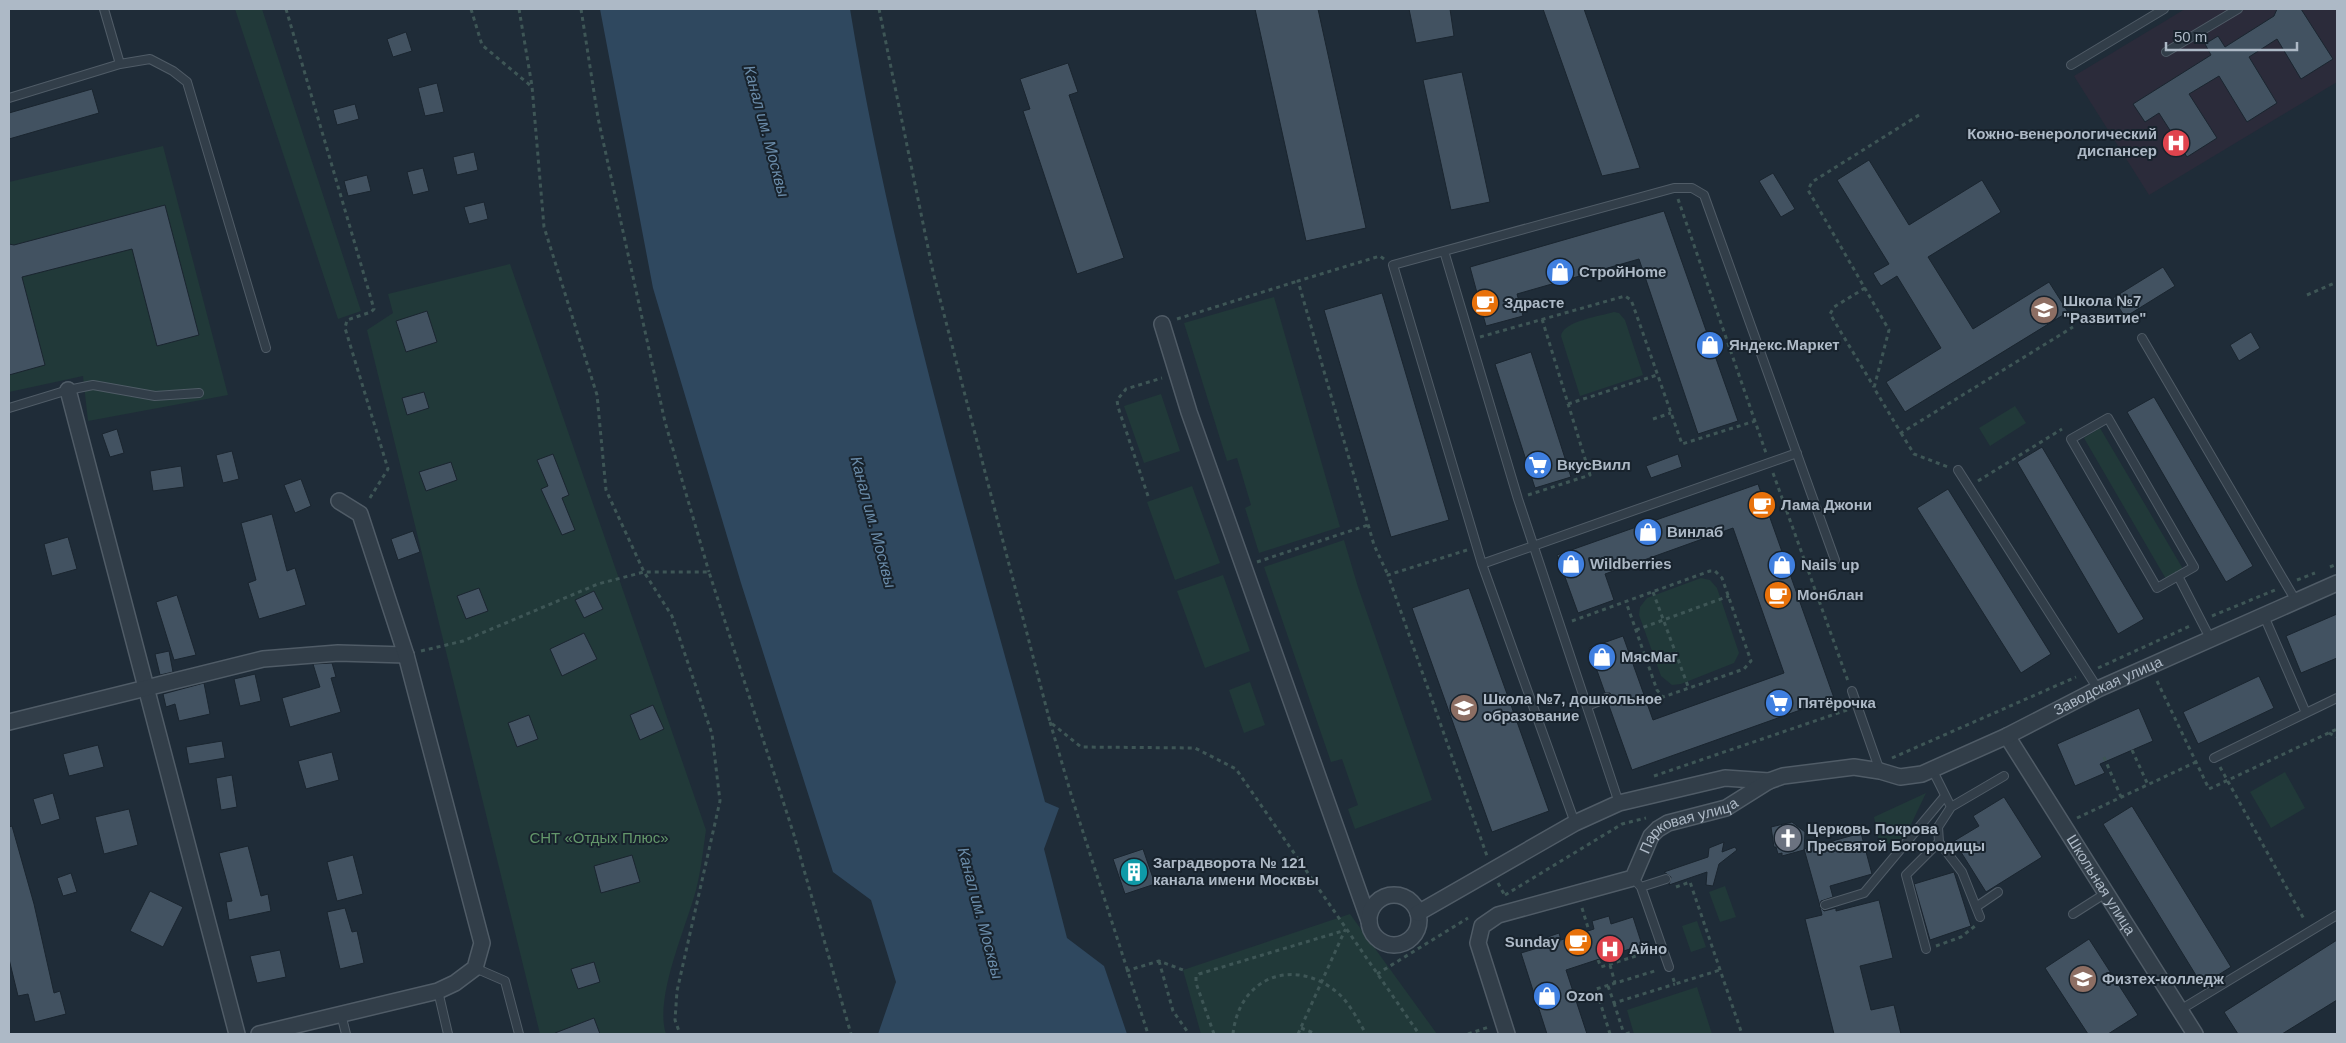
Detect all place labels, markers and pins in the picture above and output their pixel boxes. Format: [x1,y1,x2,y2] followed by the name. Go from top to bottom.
[1967,125,2157,159] place label: Кожно-венерологический диспансер
[2161,128,2191,158] hospital icon: Кожно-венерологический диспансер
[1545,257,1575,287] shop icon: СтройHome
[1579,263,1666,280] place label: СтройHome
[1470,288,1500,318] cafe icon: Здрасте
[2063,292,2146,326] place label: Школа №7 "Развитие"
[1504,294,1564,311] place label: Здрасте
[2029,295,2059,325] school or university icon: Школа №7 "Развитие"
[1695,330,1725,360] shop icon: Яндекс.Маркет
[1729,336,1840,353] place label: Яндекс.Маркет
[1523,450,1553,480] supermarket icon: ВкусВилл
[1557,456,1631,473] place label: ВкусВилл
[1747,490,1777,520] cafe icon: Лама Джони
[1781,496,1872,513] place label: Лама Джони
[1633,517,1663,547] shop icon: Винлаб
[1667,523,1723,540] place label: Винлаб
[1556,549,1586,579] shop icon: Wildberries
[1767,550,1797,580] shop icon: Nails up
[1590,555,1672,572] place label: Wildberries
[1801,556,1859,573] place label: Nails up
[1763,580,1793,610] cafe icon: Монблан
[1797,586,1864,603] place label: Монблан
[1587,642,1617,672] shop icon: МясМаг
[1621,648,1678,665] place label: МясМаг
[1764,688,1794,718] supermarket icon: Пятёрочка
[1483,690,1662,724] place label: Школа №7, дошкольное образование
[1449,693,1479,723] school or university icon: Школа №7, дошкольное образование
[1798,694,1876,711] place label: Пятёрочка
[1807,820,1985,854] place label: Церковь Покрова Пресвятой Богородицы
[1773,823,1803,853] church icon: Церковь Покрова Пресвятой Богородицы
[1153,854,1319,888] place label: Заградворота № 121 канала имени Москвы
[1119,857,1149,887] building icon: Заградворота № 121 канала имени Москвы
[1563,927,1593,957] cafe icon: Sunday
[1505,933,1560,950] place label: Sunday
[1595,934,1625,964] hospital icon: Айно
[1629,940,1667,957] place label: Айно
[2068,964,2098,994] school or university icon: Физтех-колледж
[2102,970,2224,987] place label: Физтех-колледж
[1532,981,1562,1011] shop icon: Ozon
[1566,987,1604,1004] place label: Ozon

